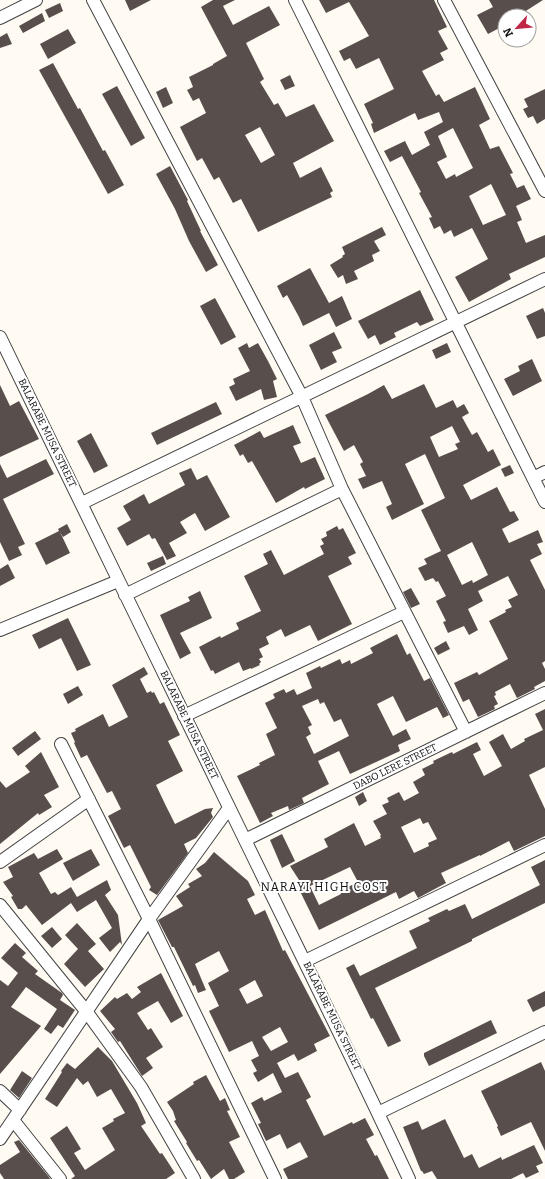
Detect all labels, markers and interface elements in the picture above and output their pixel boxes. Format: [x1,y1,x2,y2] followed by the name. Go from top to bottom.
[497,8,537,48] north arrow
[501,25,516,39] text: N
[15,377,79,489] street label: BALARABE MUSA STREET
[157,669,221,781] street label: BALARABE MUSA STREET
[351,741,439,792] street label: DABO LERE STREET
[260,880,388,894] district label: NARAYI HIGH COST
[300,960,364,1072] street label: BALARABE MUSA STREET

